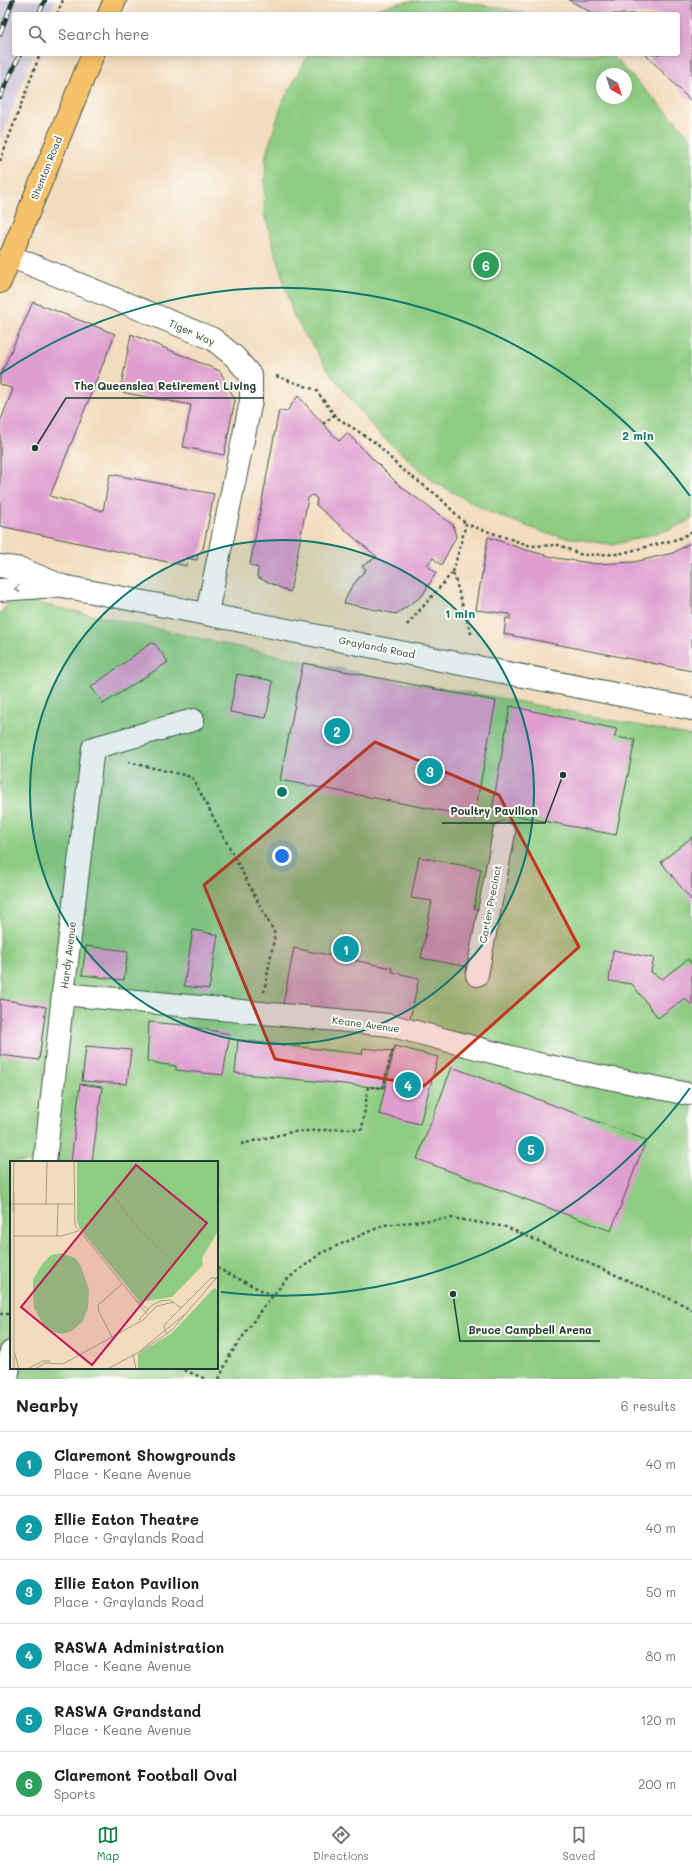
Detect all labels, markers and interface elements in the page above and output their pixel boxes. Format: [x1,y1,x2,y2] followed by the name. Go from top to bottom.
[12,12,680,56] search box
[26,23,48,45] icon: search
[58,24,149,44] text: Search here
[596,68,632,104] north arrow
[27,134,65,202] street label: Shenton Road
[473,250,499,280] pin: 6
[167,316,217,348] street label: Tiger Way
[66,375,264,398] callout: The Queenslea Retirement Living
[74,378,256,393] text: The Queenslea Retirement Living
[622,427,654,443] text: 2 min
[14,584,20,593] one-way arrow
[445,605,475,621] text: 1 min
[338,633,416,661] street label: Graylands Road
[324,716,350,746] pin: 2
[417,756,443,786] pin: 3
[275,785,289,799] centre of rings
[442,800,545,823] callout: Poultry Pavilion
[450,803,538,818] text: Poultry Pavilion
[272,846,292,866] your location
[476,864,504,944] street label: Carter Precinct
[57,921,79,989] street label: Hardy Avenue
[333,934,359,964] pin: 1
[331,1012,401,1036] street label: Keane Avenue
[395,1070,421,1100] pin: 4
[518,1134,544,1164] pin: 5
[10,1161,218,1369] inset map
[460,1318,600,1341] callout: Bruce Campbell Arena
[468,1322,592,1337] text: Bruce Campbell Arena
[16,1394,78,1416] text: Nearby
[621,1397,676,1414] text: 6 results
[54,1445,236,1465] text: Claremont Showgrounds
[26,1455,32,1472] text: 1
[646,1455,676,1472] text: 40 m
[54,1465,191,1482] text: Place · Keane Avenue
[54,1509,199,1529] text: Ellie Eaton Theatre
[25,1519,33,1536] text: 2
[646,1519,676,1536] text: 40 m
[54,1529,204,1546] text: Place · Graylands Road
[54,1573,199,1593] text: Ellie Eaton Pavilion
[25,1583,33,1600] text: 3
[646,1583,676,1600] text: 50 m
[54,1593,204,1610] text: Place · Graylands Road
[54,1637,224,1657] text: RASWA Administration
[25,1647,33,1664] text: 4
[646,1647,676,1664] text: 80 m
[54,1657,191,1674] text: Place · Keane Avenue
[54,1701,201,1721] text: RASWA Grandstand
[25,1711,33,1728] text: 5
[640,1711,676,1728] text: 120 m
[54,1721,191,1738] text: Place · Keane Avenue
[54,1765,237,1785] text: Claremont Football Oval
[25,1775,33,1792] text: 6
[638,1775,676,1792] text: 200 m
[54,1785,96,1802] text: Sports
[97,1824,119,1863] tab: Map
[313,1824,369,1863] tab: Directions
[562,1824,595,1863] tab: Saved

